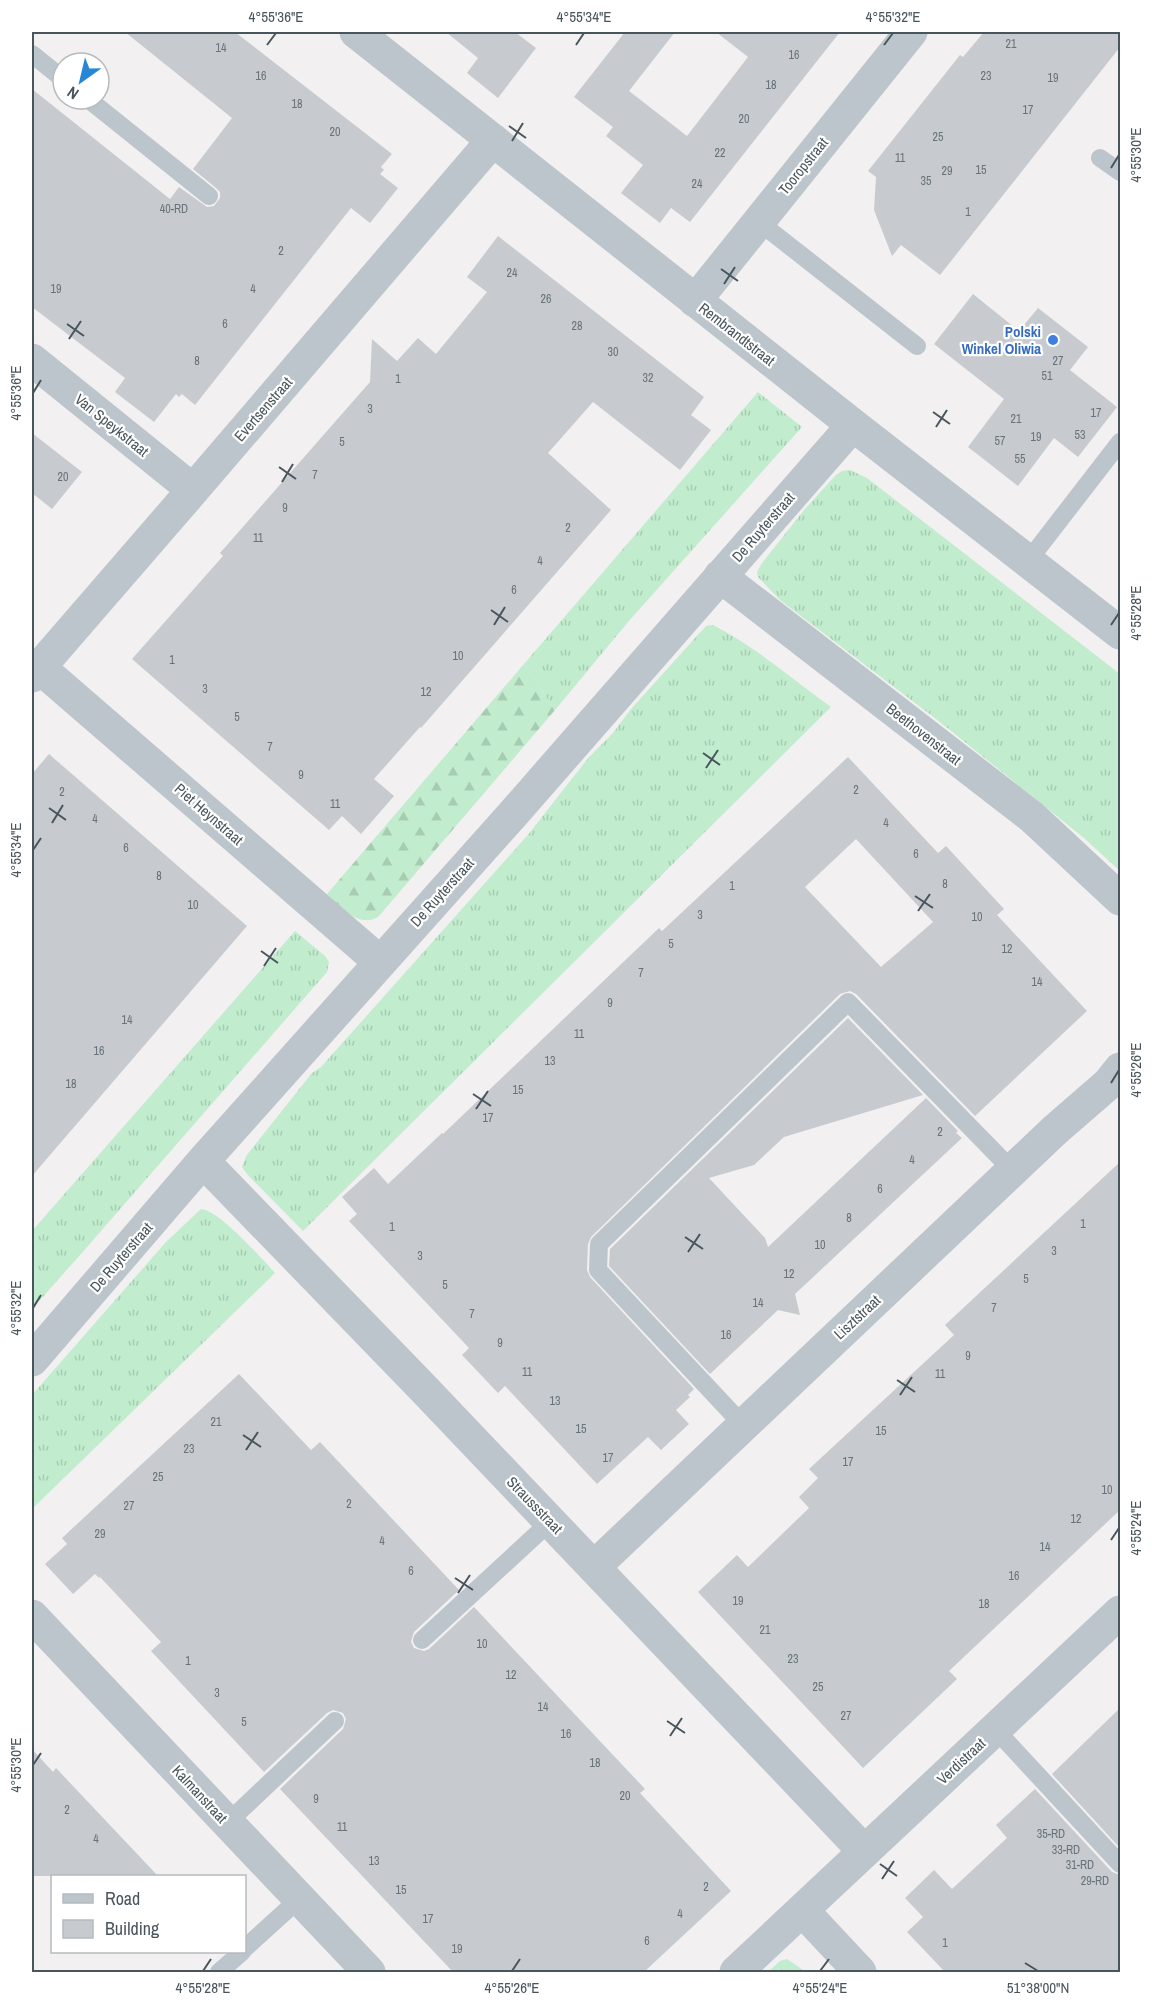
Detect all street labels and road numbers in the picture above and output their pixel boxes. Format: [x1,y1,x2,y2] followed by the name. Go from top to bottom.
[773,132,833,199] street label: Tooropstraat
[694,298,780,371] street label: Rembrandtstraat
[229,372,297,446] street label: Evertsenstraat
[71,389,154,462] street label: Van Speykstraat
[727,487,800,566] street label: De Ruyterstraat
[882,698,966,770] street label: Beethovenstraat
[170,778,248,850] street label: Piet Heynstraat
[405,853,479,931] street label: De Ruyterstraat
[85,1217,158,1296] street label: De Ruyterstraat
[829,1290,885,1344] street label: Lisztstraat
[502,1472,568,1539] street label: Straussstraat
[932,1733,990,1789] street label: Verdistraat
[168,1760,233,1828] street label: Kalmanstraat

